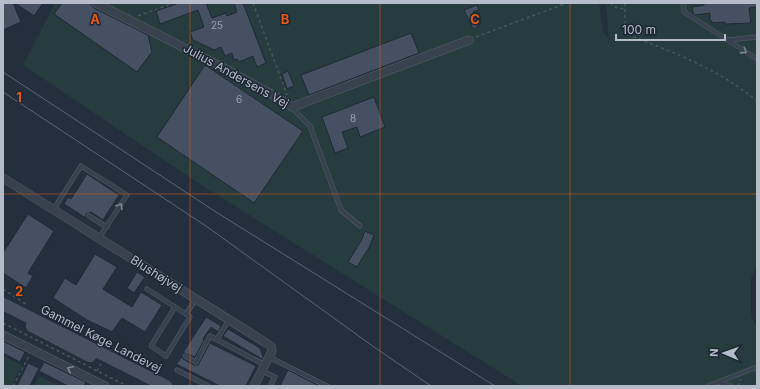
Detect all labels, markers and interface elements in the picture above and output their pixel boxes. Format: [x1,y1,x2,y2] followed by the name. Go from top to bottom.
[90,11,100,27] text: A
[281,11,290,27] text: B
[470,11,480,27] text: C
[616,16,725,42] scale bar
[211,19,223,31] house number: 25
[622,22,656,37] text: 100 m
[181,40,292,111] street label: Julius Andersens Vej
[740,46,747,54] one-way arrow
[16,89,22,105] text: 1
[236,93,242,105] house number: 6
[350,112,356,124] house number: 8
[115,203,123,210] one-way arrow
[128,252,185,295] street label: Blushøjvej
[15,283,23,299] text: 2
[38,302,164,376] street label: Gammel Køge Landevej
[704,333,744,373] north arrow
[707,348,721,357] text: N
[67,366,74,373] one-way arrow

